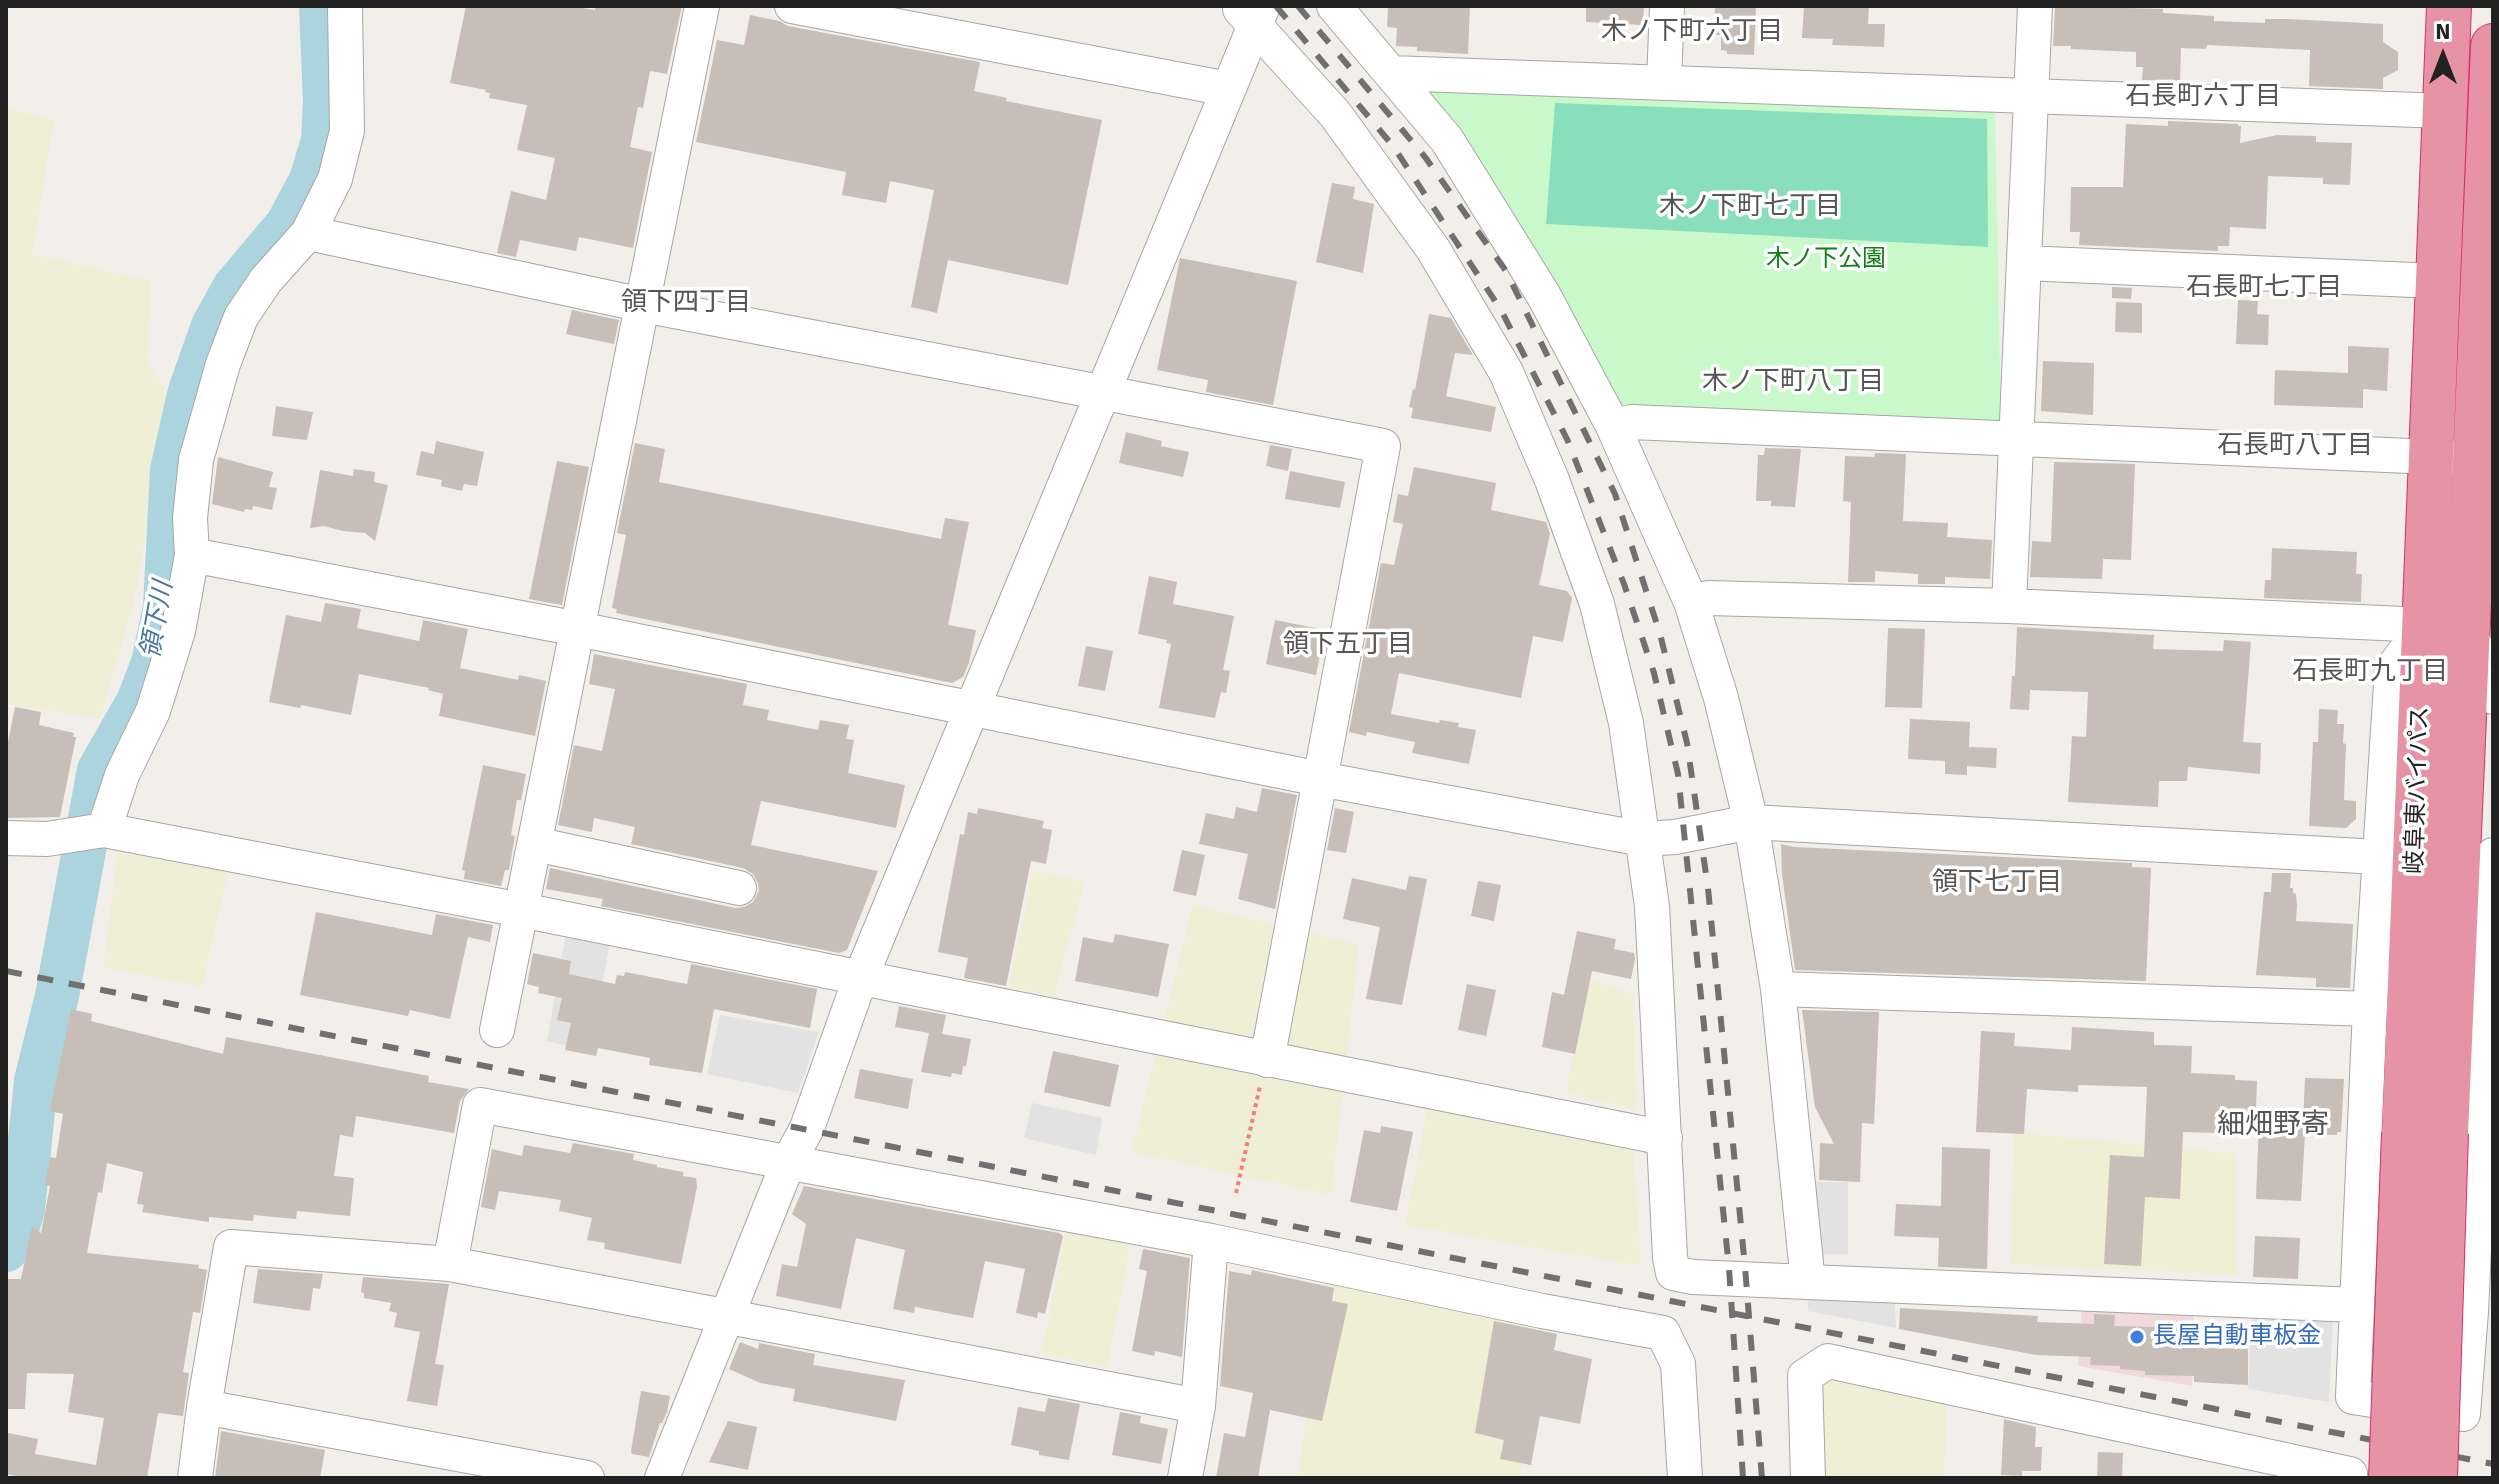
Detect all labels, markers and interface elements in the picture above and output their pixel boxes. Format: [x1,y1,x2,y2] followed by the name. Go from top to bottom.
[1601,16,1783,48] district label: 木ノ下町六丁目
[2403,16,2483,96] north arrow
[2435,18,2451,45] text: N
[2125,81,2281,113] district label: 石長町六丁目
[1659,191,1841,223] district label: 木ノ下町七丁目
[1766,246,1886,274] park label: 木ノ下公園
[2186,272,2342,304] district label: 石長町七丁目
[621,287,751,319] district label: 領下四丁目
[1702,366,1884,398] district label: 木ノ下町八丁目
[2217,430,2373,462] district label: 石長町八丁目
[136,579,180,661] water label: 領下川
[1283,629,1413,661] district label: 領下五丁目
[2292,656,2448,688] district label: 石長町九丁目
[2401,706,2435,874] street label: 岐阜東バイパス
[1932,867,2062,899] district label: 領下七丁目
[2217,1109,2329,1143] district label: 細畑野寄
[2153,1323,2321,1351] place label: 長屋自動車板金
[2128,1328,2146,1346] marker: 長屋自動車板金

